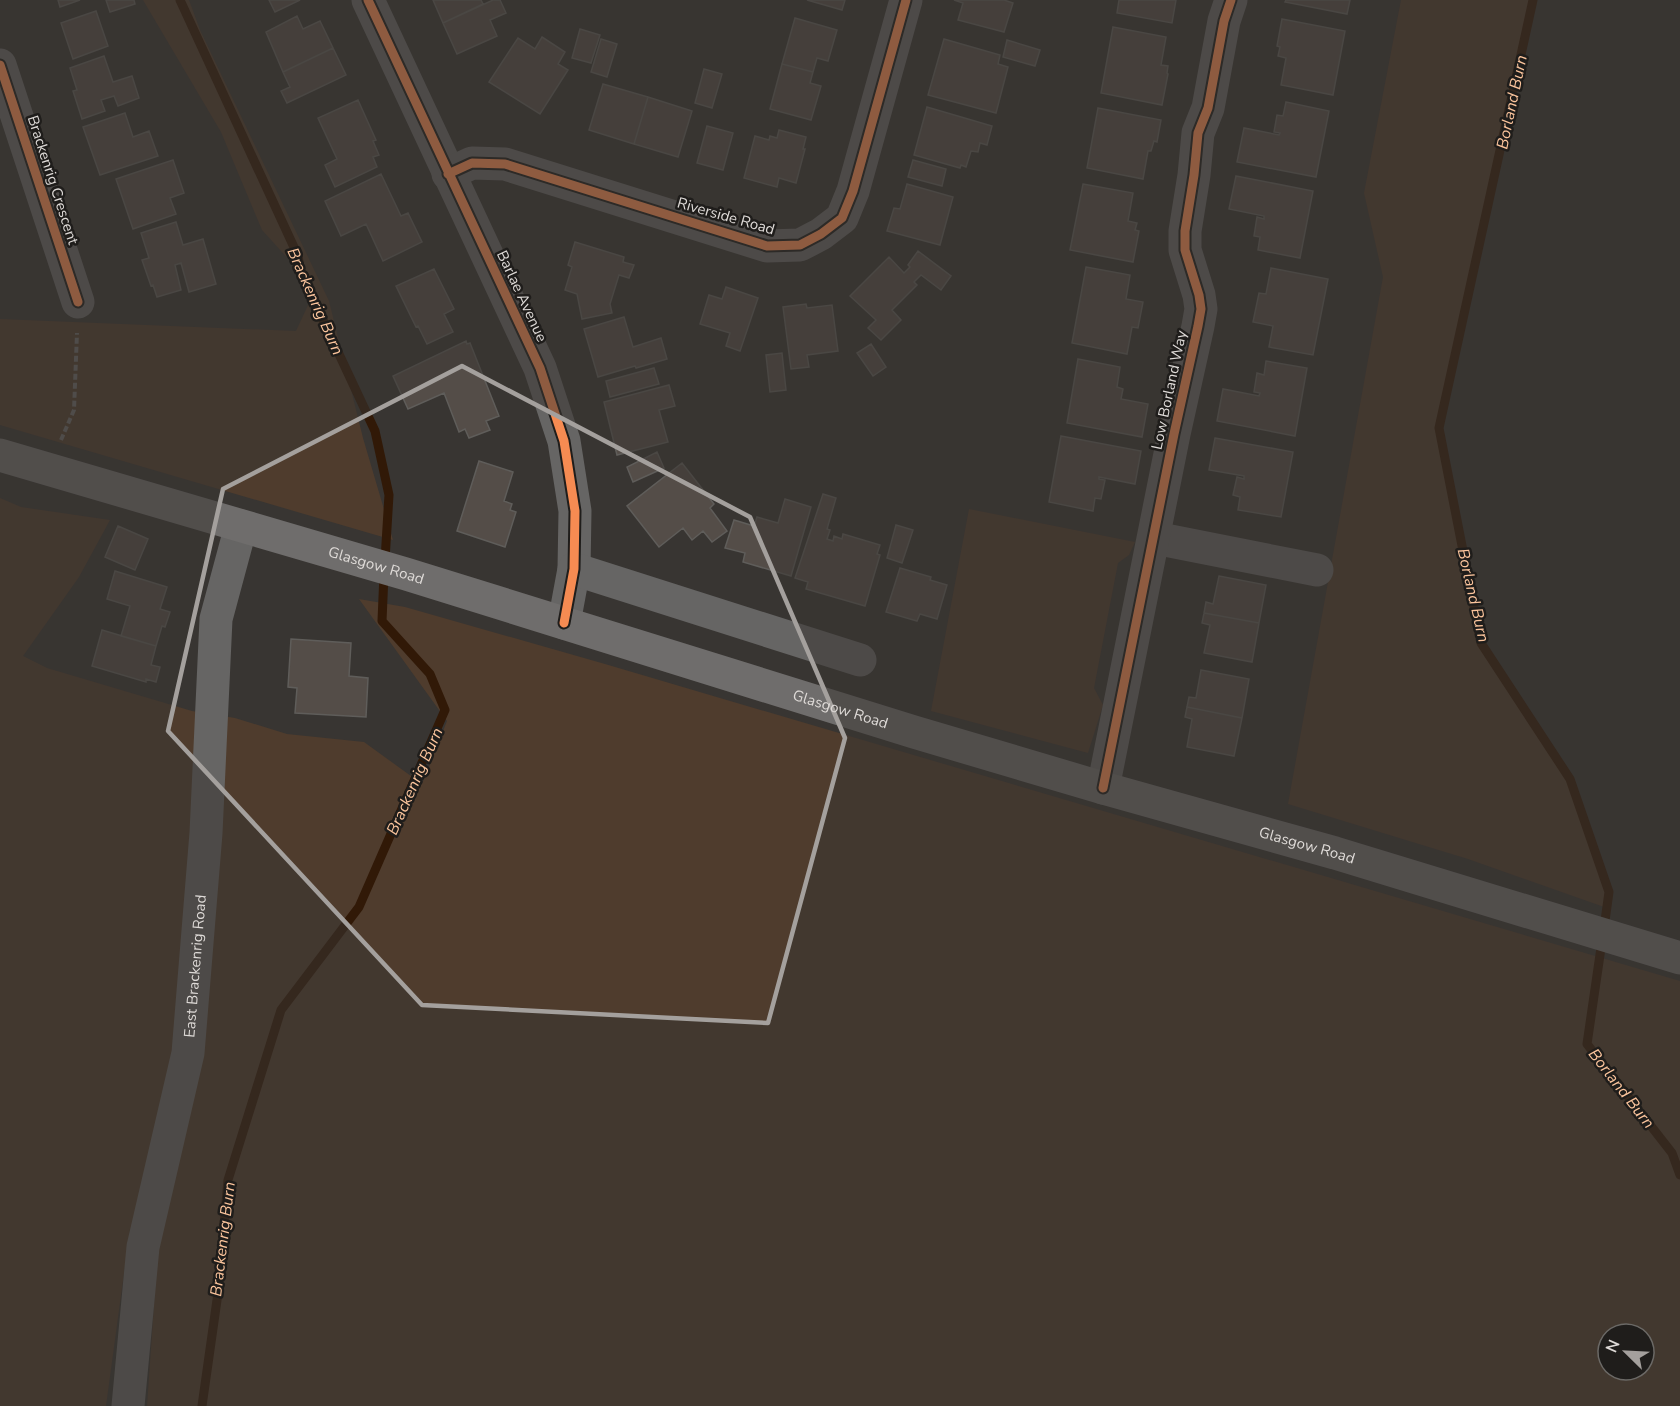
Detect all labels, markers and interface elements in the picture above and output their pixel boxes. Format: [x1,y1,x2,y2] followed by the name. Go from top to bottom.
[1491,53,1533,151] water label: Borland Burn
[23,113,84,248] street label: Brackenrig Crescent
[675,193,777,239] street label: Riverside Road
[282,244,349,359] water label: Brackenrig Burn
[492,247,552,345] street label: Barlae Avenue
[1147,328,1191,451] street label: Low Borland Way
[326,542,427,589] street label: Glasgow Road
[1452,546,1495,644] water label: Borland Burn
[790,685,891,733] street label: Glasgow Road
[381,724,448,839] water label: Brackenrig Burn
[1257,822,1357,868] street label: Glasgow Road
[179,894,211,1038] street label: East Brackenrig Road
[1583,1044,1659,1133] water label: Borland Burn
[205,1181,241,1298] water label: Brackenrig Burn
[1596,1322,1656,1382] north arrow
[1601,1336,1626,1356] text: N

